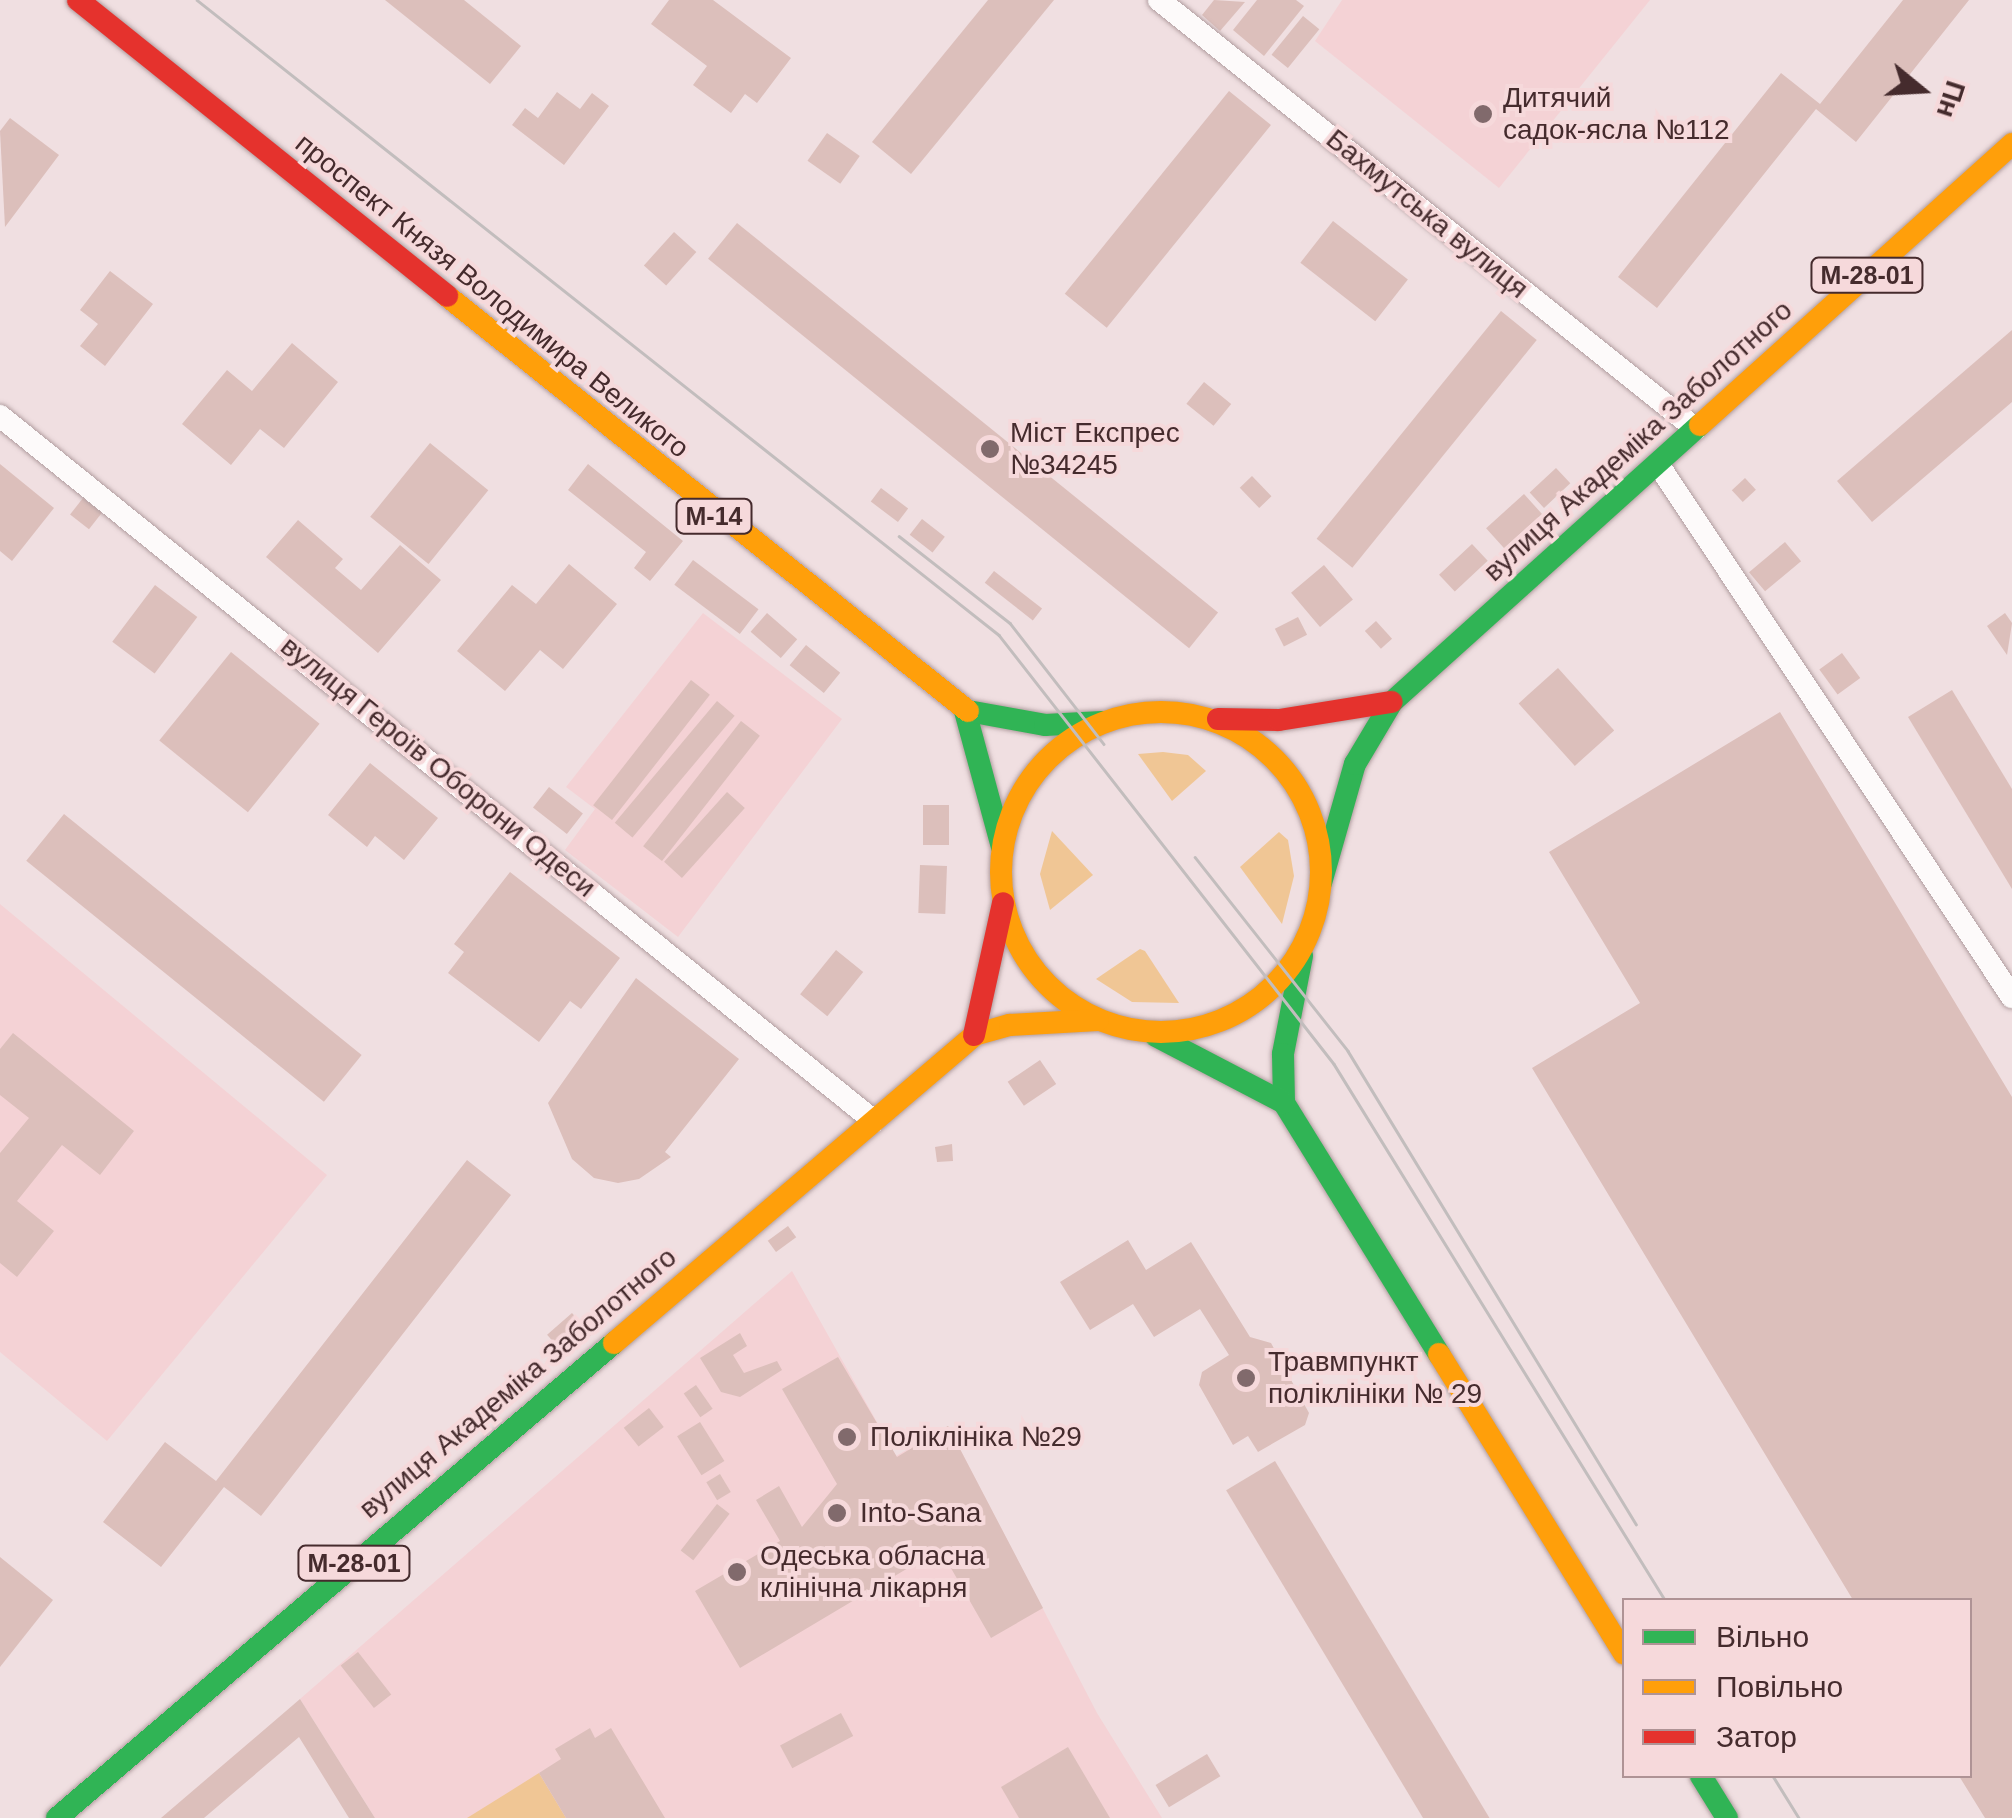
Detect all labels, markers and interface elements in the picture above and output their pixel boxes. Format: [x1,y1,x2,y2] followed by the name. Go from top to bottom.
[1872,40,1972,140] north arrow
[1931,77,1971,122] text: Пн
[1503,81,1730,147] place label: Дитячий садок-ясла №112
[1472,103,1494,125] marker: Дитячий садок-ясла №112
[1319,122,1535,306] street label: Бахмутська вулиця
[288,127,696,465] street label: проспект Князя Володимира Великого
[1810,255,1924,295] road number: М-28-01
[1477,294,1799,588] street label: вулиця Академіка Заболотного
[1010,416,1180,482] place label: Міст Експрес №34245
[979,438,1001,460] marker: Міст Експрес №34245
[674,496,754,536] road number: М-14
[274,630,602,904] street label: вулиця Героїв Оборони Одеси
[353,1240,683,1526] street label: вулиця Академіка Заболотного
[1268,1345,1482,1411] place label: Травмпункт поліклініки № 29
[1233,1365,1259,1391] marker: Травмпункт поліклініки № 29
[870,1420,1082,1454] place label: Поліклініка №29
[834,1424,860,1450] marker: Поліклініка №29
[860,1496,981,1530] place label: Into-Sana
[824,1500,850,1526] marker: Into-Sana
[760,1539,985,1605] place label: Одеська обласна клінічна лікарня
[296,1543,412,1583] road number: М-28-01
[724,1559,750,1585] marker: Одеська обласна клінічна лікарня
[1622,1598,1972,1778] legend
[1716,1620,1809,1653] text: Вільно
[1716,1670,1843,1703] text: Повільно
[1716,1720,1797,1753] text: Затор

